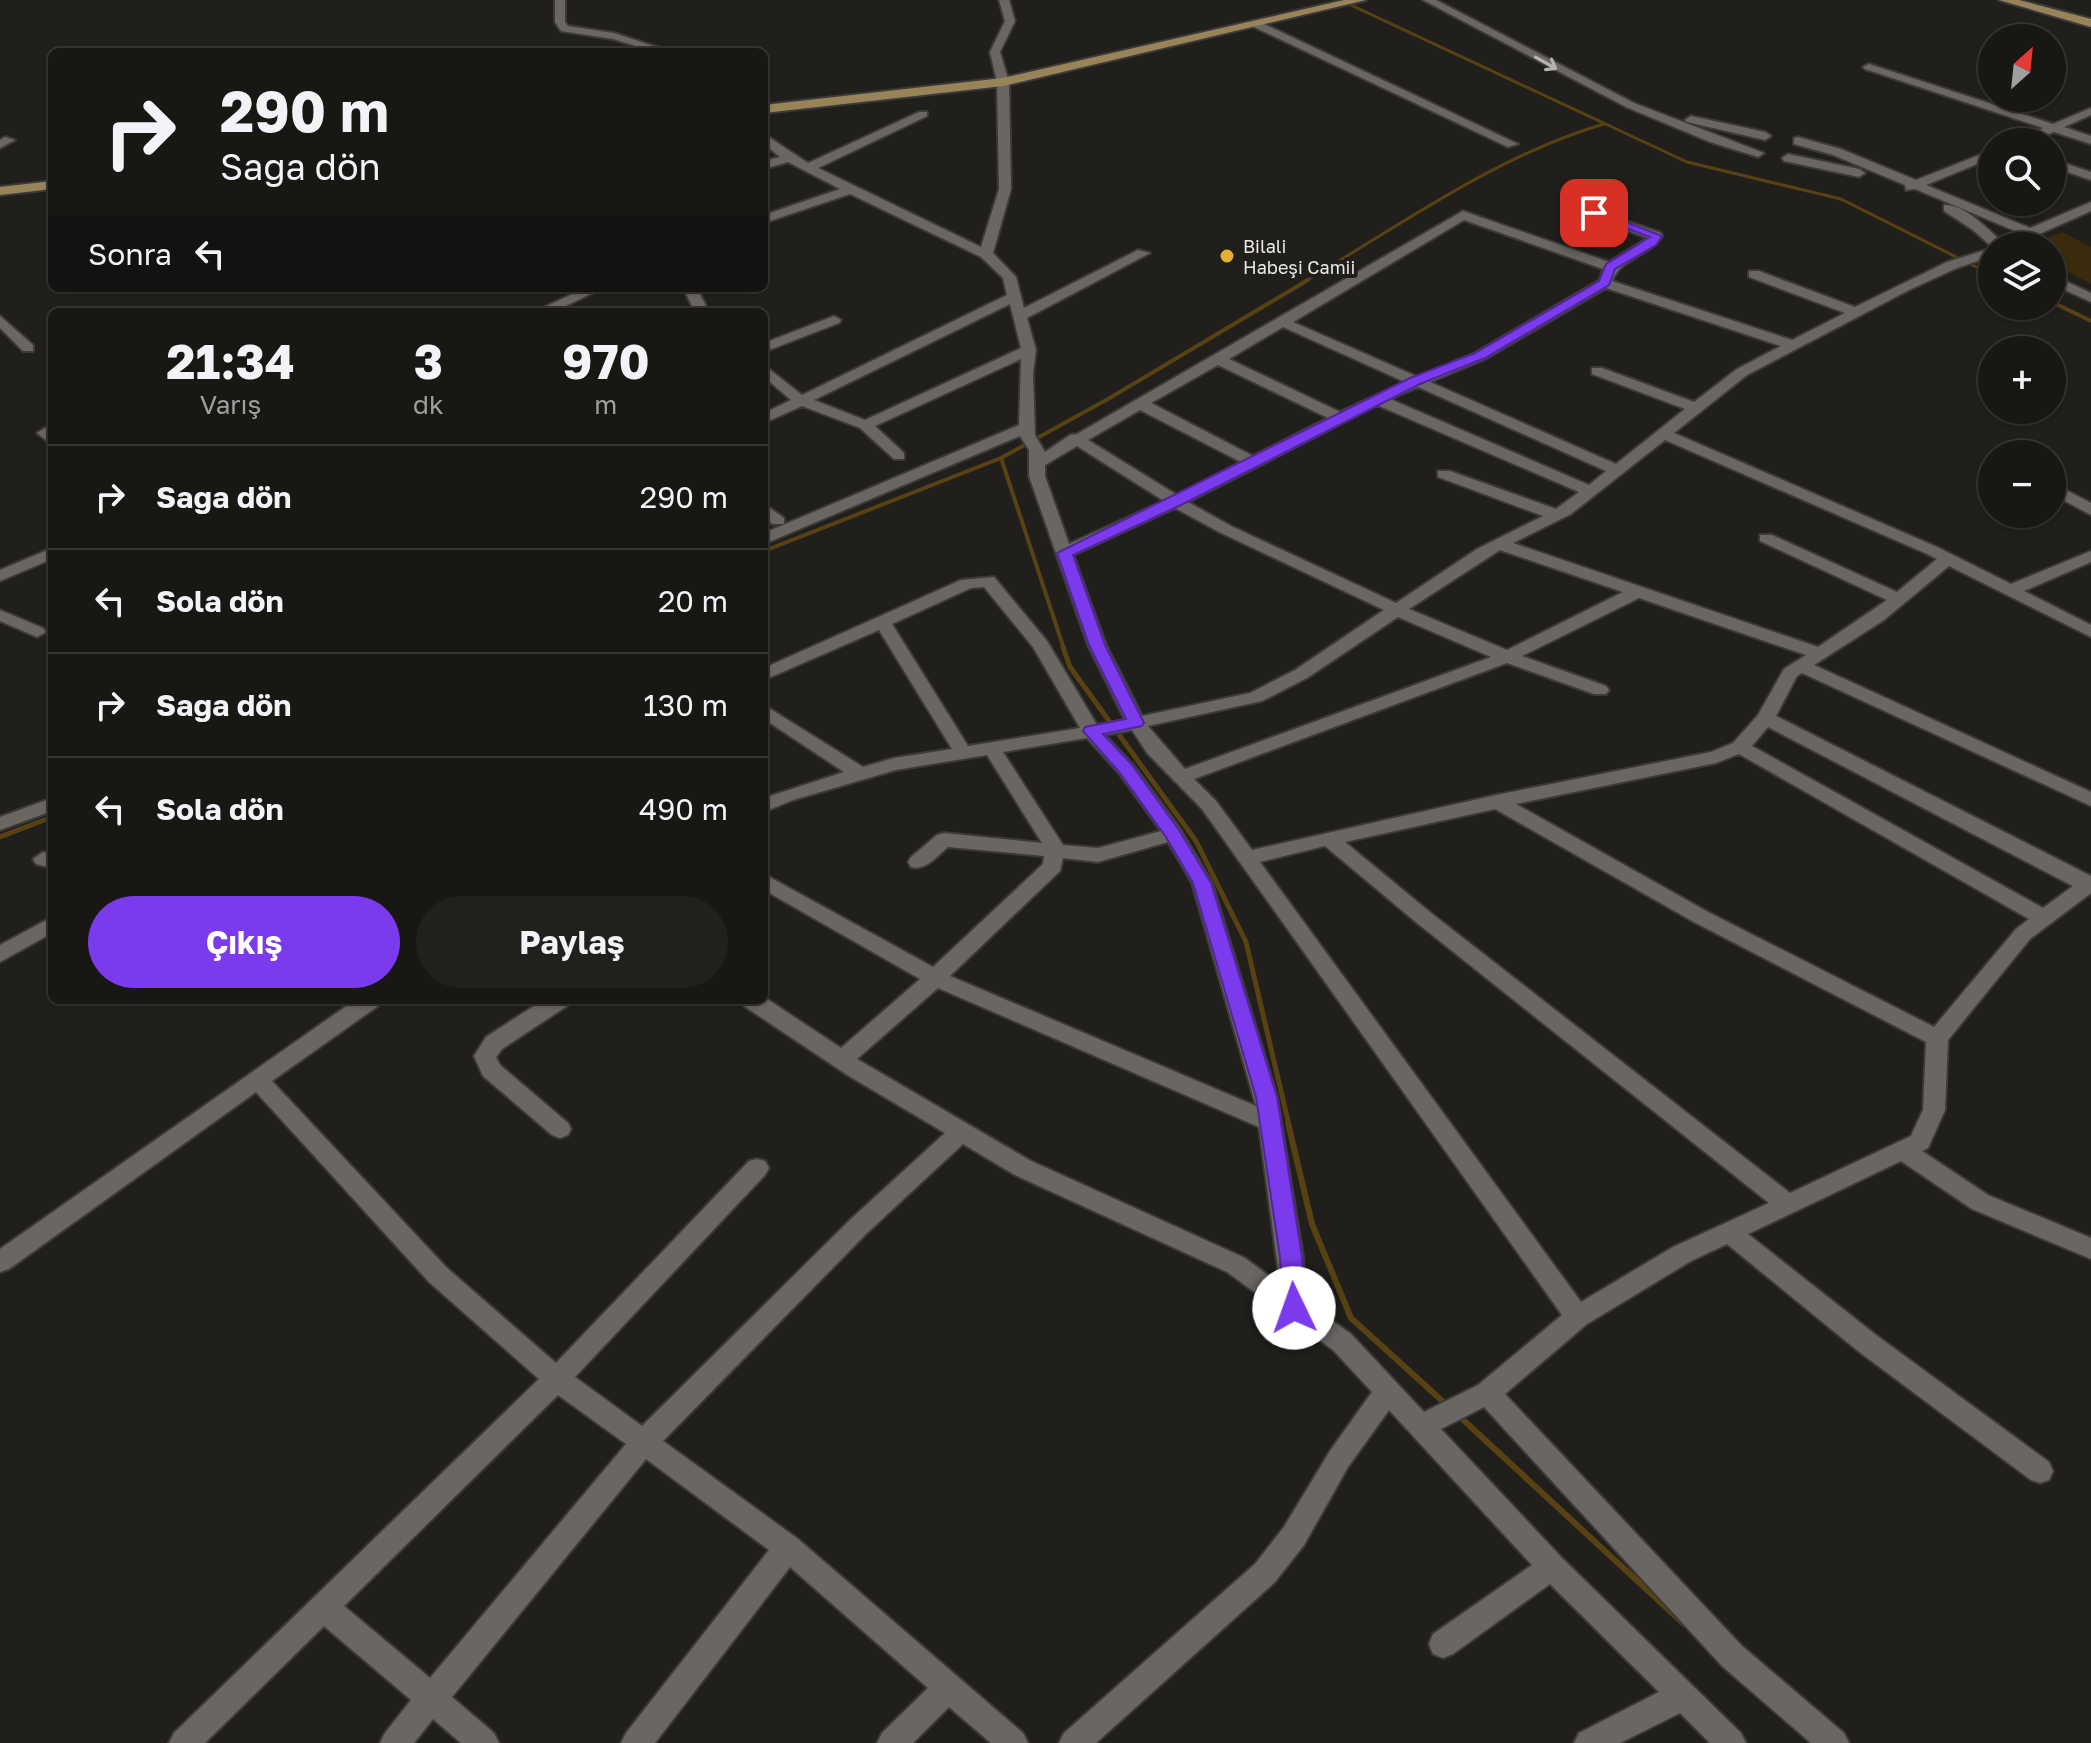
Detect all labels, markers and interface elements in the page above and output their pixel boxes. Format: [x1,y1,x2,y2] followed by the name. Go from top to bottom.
[1978,24,2066,112] north arrow
[1978,24,2066,528] map controls
[1534,56,1558,71] one-way arrow
[220,77,389,144] text: 290 m
[88,80,192,184] icon: right
[1978,128,2066,216] button: search
[220,145,381,188] text: Sağa dön
[1560,179,1628,247] pin
[1572,191,1616,235] icon: arrive
[188,232,232,276] icon: left
[1978,232,2066,320] button: layers
[1243,235,1355,278] place label: Bilali Habeşi Camii
[88,236,172,272] text: Sonra
[1218,247,1236,265] marker: Bilali Habeşi Camii
[166,332,295,390] text: 21:34
[414,332,443,390] text: 3
[562,332,650,390] text: 970
[1978,336,2066,424] button: +
[200,389,261,420] text: Varış
[413,389,444,420] text: dk
[594,389,617,420] text: m
[1978,440,2066,528] button: −
[88,475,132,519] icon: right
[156,479,291,515] text: Sağa dön
[640,479,728,515] text: 290 m
[88,579,132,623] icon: left
[156,583,284,619] text: Sola dön
[658,583,728,619] text: 20 m
[88,683,132,727] icon: right
[156,687,291,723] text: Sağa dön
[643,687,728,723] text: 130 m
[88,787,132,831] icon: left
[156,791,284,827] text: Sola dön
[639,791,728,827] text: 490 m
[88,896,400,988] button: Çıkış
[416,896,728,988] button: Paylaş
[1252,1266,1336,1350] position arrow

